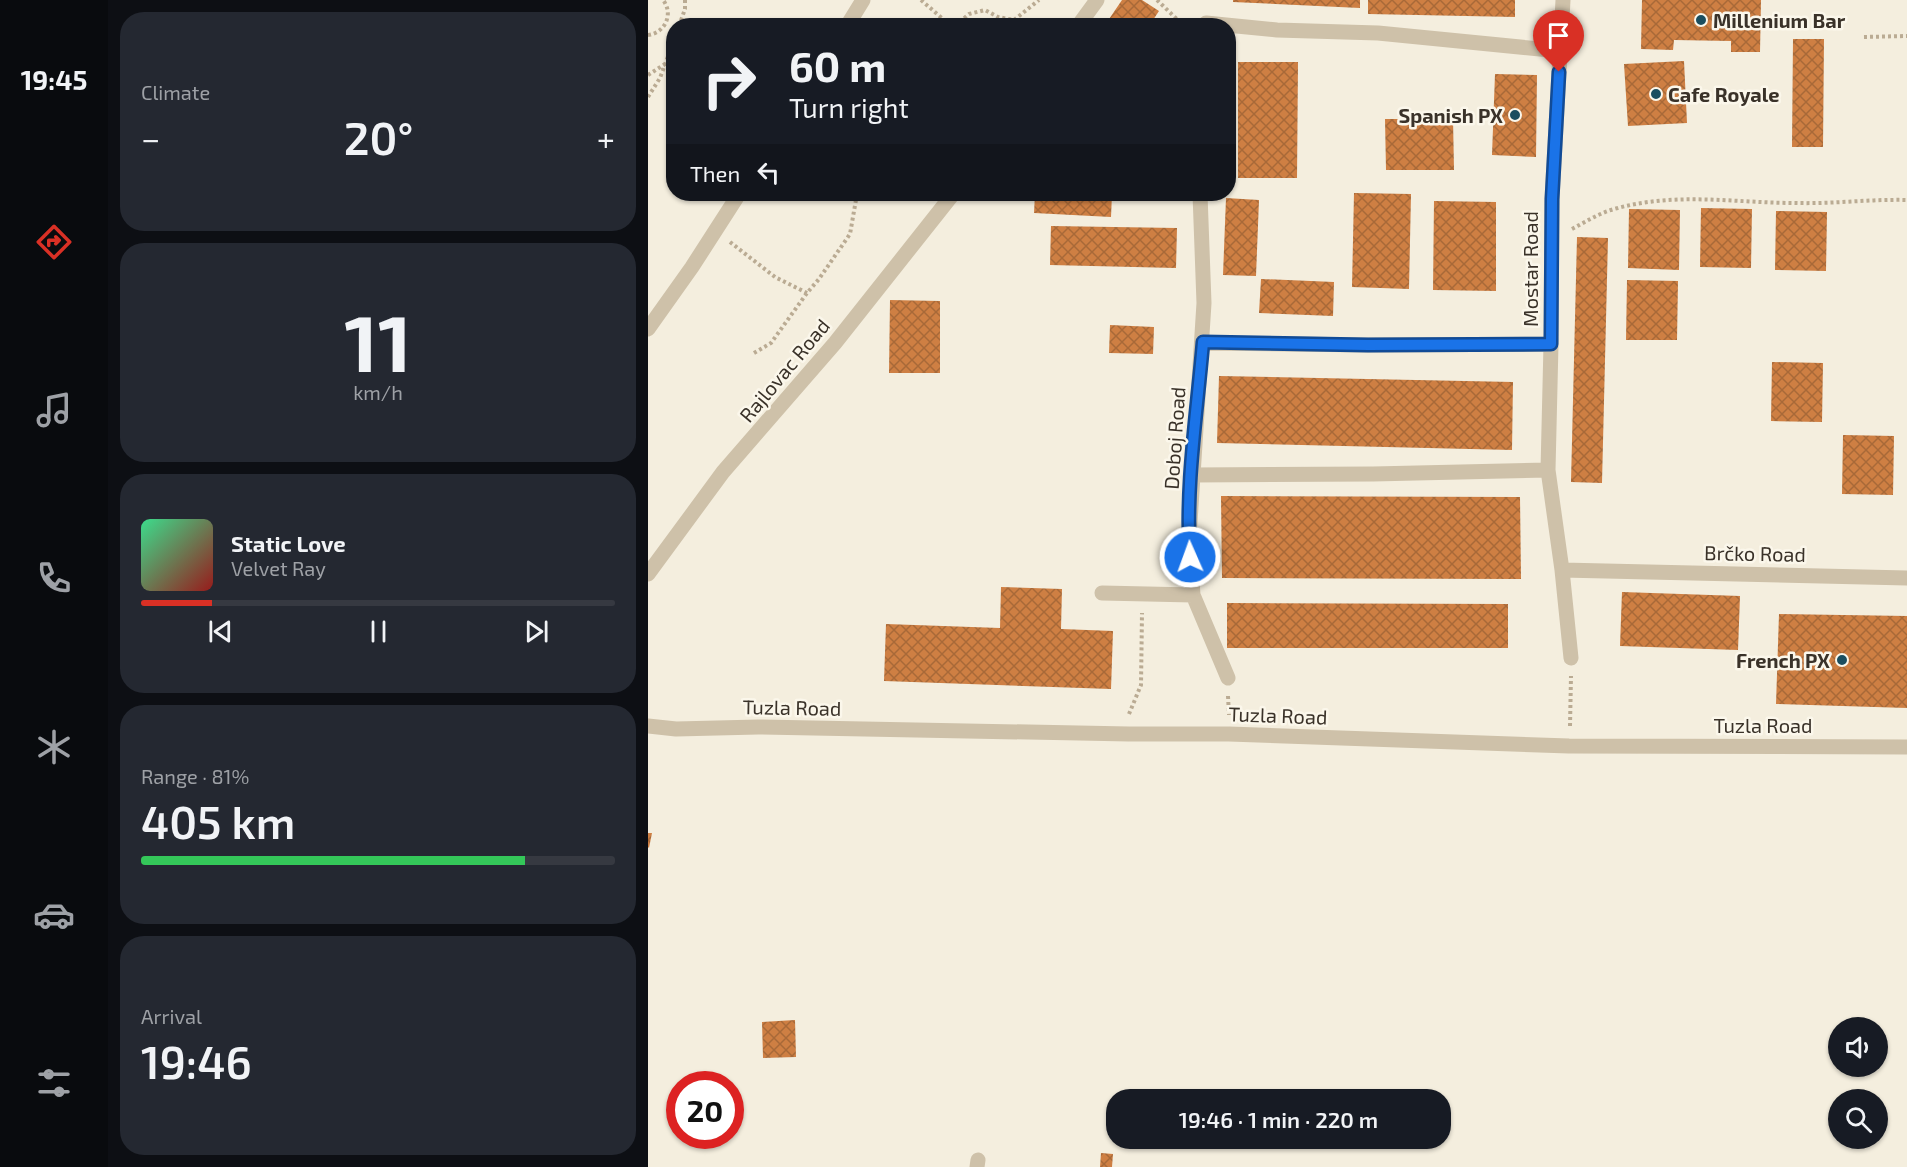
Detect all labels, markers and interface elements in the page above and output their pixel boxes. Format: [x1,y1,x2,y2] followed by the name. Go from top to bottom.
[1713,8,1846,32] place label: Millenium Bar
[1533,10,1584,72] pin
[1694,13,1708,27] marker: Millenium Bar
[1542,19,1575,52] icon: arrive
[789,40,886,90] text: 60 m
[690,42,768,120] icon: right
[21,63,87,95] text: 19:45
[141,80,210,104] text: Climate
[1668,82,1780,107] place label: Cafe Royale
[1649,87,1663,101] marker: Cafe Royale
[789,91,909,123] text: Turn right
[1398,103,1503,127] place label: Spanish PX
[1508,108,1522,122] marker: Spanish PX
[344,110,413,164] text: 20°
[141,118,160,158] text: −
[597,118,615,158] text: +
[752,156,785,189] icon: left
[690,160,740,186] text: Then
[1518,211,1542,327] street label: Mostar Road
[33,221,75,263] icon: directions
[344,294,412,388] text: 11
[734,314,834,426] street label: Rajlovac Road
[353,380,403,404] text: km/h
[1158,386,1190,490] street label: Doboj Road
[33,389,75,431] icon: music
[1158,525,1222,589] position arrow
[231,530,346,556] text: Static Love
[1704,540,1806,566] street label: Brčko Road
[231,556,326,580] text: Velvet Ray
[33,557,75,599] icon: phone
[204,615,237,648] icon: previous
[362,615,395,648] icon: pause
[520,615,553,648] icon: next
[1736,648,1830,672] place label: French PX
[1835,653,1849,667] marker: French PX
[742,694,842,720] street label: Tuzla Road
[1228,701,1328,729] street label: Tuzla Road
[1714,713,1812,737] street label: Tuzla Road
[33,726,75,768] icon: climate
[141,764,249,788] text: Range · 81%
[141,794,295,848] text: 405 km
[33,894,75,936] icon: car
[141,1004,202,1028] text: Arrival
[1828,1017,1888,1149] map controls
[1828,1017,1888,1077] button: sound
[141,1034,252,1088] text: 19:46
[33,1062,75,1104] icon: filters
[666,1071,744,1149] speed limit sign: 20
[1828,1089,1888,1149] button: search
[1179,1106,1378,1132] text: 19:46 · 1 min · 220 m

